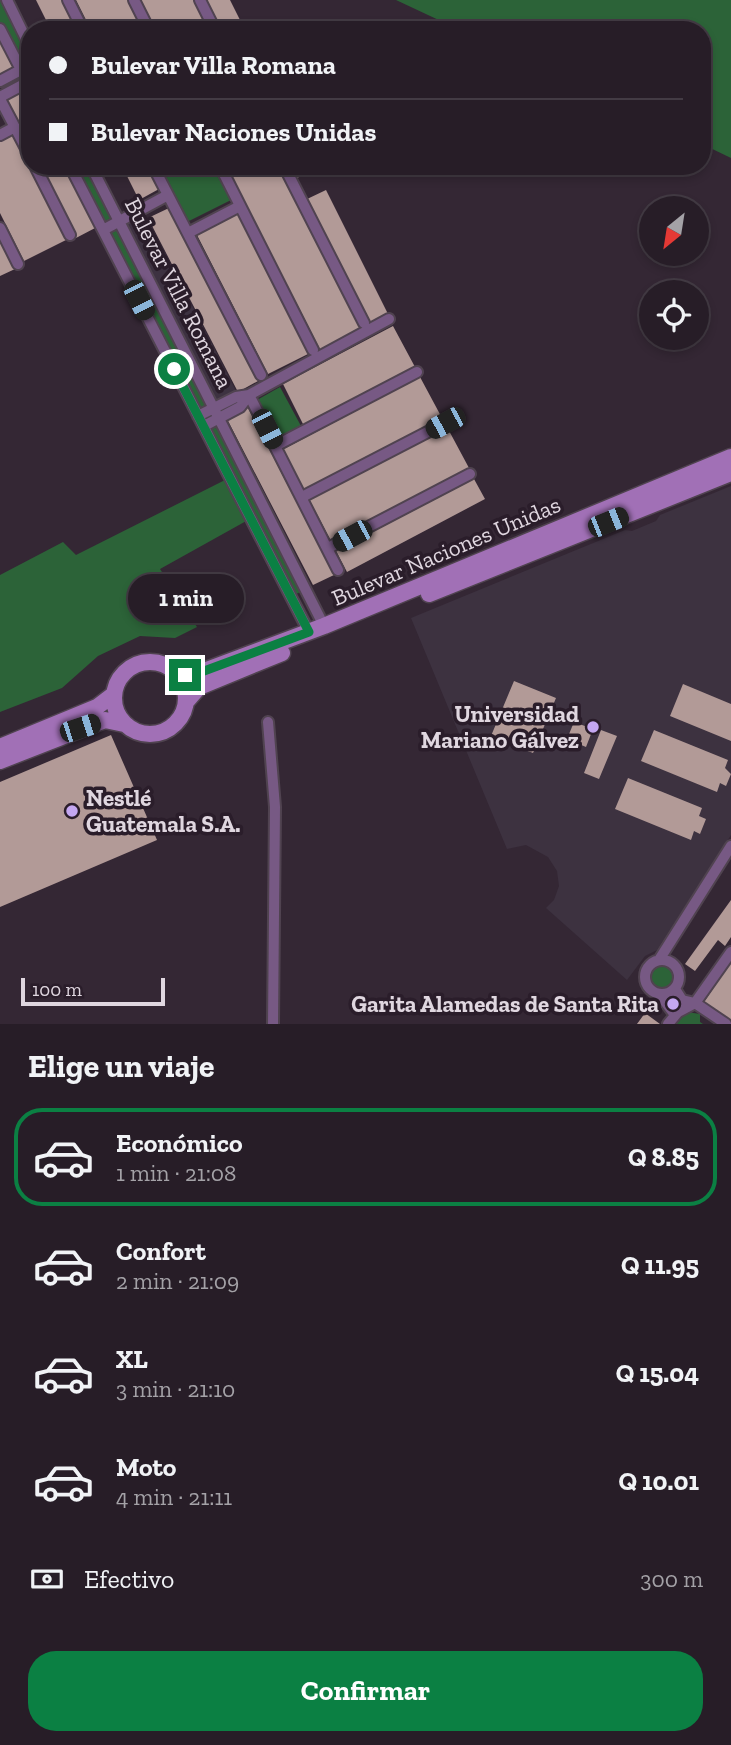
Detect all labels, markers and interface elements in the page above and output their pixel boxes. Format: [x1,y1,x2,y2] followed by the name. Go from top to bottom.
[91,49,336,81] text: Bulevar Villa Romana
[91,116,376,148] text: Bulevar Naciones Unidas
[119,193,239,393] street label: Bulevar Villa Romana
[639,196,709,266] north arrow
[639,196,709,350] map controls
[121,277,158,323] car
[639,280,709,350] button: locate
[158,353,190,385] route start
[422,404,469,442] car
[249,406,286,452] car
[327,490,565,612] street label: Bulevar Naciones Unidas
[585,504,632,540] car
[329,517,376,555] car
[127,574,243,622] callout: 1 min
[159,584,213,612] text: 1 min
[169,659,201,691] route end
[421,700,579,754] place label: Universidad Mariano Gálvez
[57,712,104,744] car
[585,719,601,735] marker: Universidad Mariano Gálvez
[86,784,240,838] place label: Nestlé Guatemala S.A.
[64,803,80,819] marker: Nestlé Guatemala S.A.
[21,975,164,1007] scale bar
[32,978,82,1001] text: 100 m
[351,990,659,1018] place label: Garita Alamedas de Santa Rita
[665,996,681,1012] marker: Garita Alamedas de Santa Rita
[28,1047,215,1085] text: Elige un viaje
[32,1126,95,1189] icon: car
[116,1127,243,1159] text: Económico
[628,1141,699,1173] text: Q 8.85
[116,1159,237,1187] text: 1 min · 21:08
[32,1234,95,1297] icon: car
[116,1235,206,1267] text: Confort
[621,1249,699,1281] text: Q 11.95
[116,1267,239,1295] text: 2 min · 21:09
[32,1342,95,1405] icon: car
[116,1343,148,1375] text: XL
[616,1357,699,1389] text: Q 15.04
[116,1375,235,1403] text: 3 min · 21:10
[32,1450,95,1513] icon: car
[116,1451,176,1483] text: Moto
[619,1465,699,1497] text: Q 10.01
[116,1483,232,1511] text: 4 min · 21:11
[28,1560,66,1598] icon: cash
[84,1563,174,1595] text: Efectivo
[640,1565,703,1593] text: 300 m
[28,1651,703,1731] button: Confirmar

